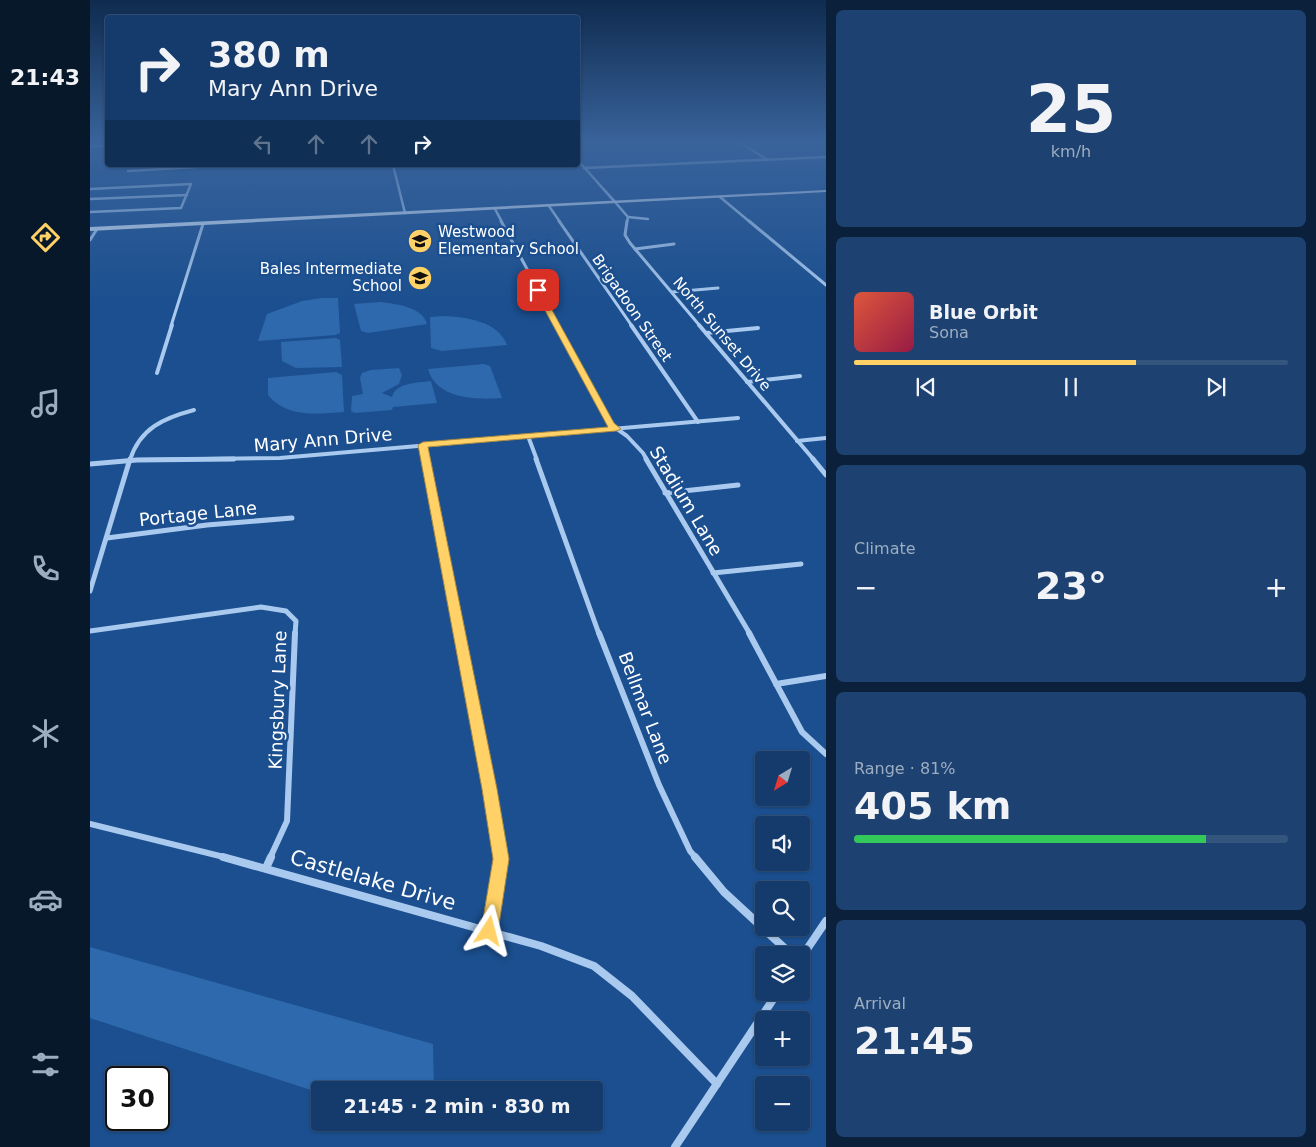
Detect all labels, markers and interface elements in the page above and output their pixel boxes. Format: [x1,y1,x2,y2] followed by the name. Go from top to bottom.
[125,35,190,100] icon: right
[208,35,330,75] text: 380 m
[10,65,80,90] text: 21:43
[1026,72,1116,147] text: 25
[208,76,378,101] text: Mary Ann Drive
[249,130,277,158] icon: left
[302,130,330,158] icon: ahead
[355,130,383,158] icon: ahead
[408,130,436,158] icon: right
[1051,142,1091,161] text: km/h
[28,220,63,255] icon: directions
[438,223,579,258] place label: Westwood Elementary School
[407,228,433,254] school or university icon: Westwood Elementary School
[588,251,676,365] street label: Brigadoon Street
[260,260,402,295] place label: Bales Intermediate School
[407,265,433,291] school or university icon: Bales Intermediate School
[517,269,559,311] pin
[669,273,775,395] street label: North Sunset Drive
[524,276,552,304] icon: arrive
[929,301,1038,323] text: Blue Orbit
[929,323,969,342] text: Sona
[912,373,940,401] icon: previous
[1057,373,1085,401] icon: pause
[1202,373,1230,401] icon: next
[28,386,63,421] icon: music
[253,423,393,456] street label: Mary Ann Drive
[645,442,727,559] street label: Stadium Lane
[138,497,258,530] street label: Portage Lane
[854,539,916,558] text: Climate
[28,551,63,586] icon: phone
[1035,564,1107,608] text: 23°
[854,571,877,604] text: −
[1265,571,1288,604] text: +
[265,630,290,770] street label: Kingsbury Lane
[614,649,677,767] street label: Bellmar Lane
[28,716,63,751] icon: climate
[755,751,810,806] north arrow
[755,751,810,1131] map controls
[854,759,956,778] text: Range · 81%
[854,784,1011,828] text: 405 km
[755,816,810,871] button: sound
[287,845,459,915] street label: Castlelake Drive
[755,881,810,936] button: search
[28,882,63,917] icon: car
[462,904,514,956] position arrow
[755,946,810,1001] button: layers
[854,994,906,1013] text: Arrival
[755,1011,810,1066] button: +
[854,1019,975,1063] text: 21:45
[28,1047,63,1082] icon: filters
[105,1066,170,1131] speed limit sign: 30
[755,1076,810,1131] button: −
[343,1095,571,1117] text: 21:45 · 2 min · 830 m

